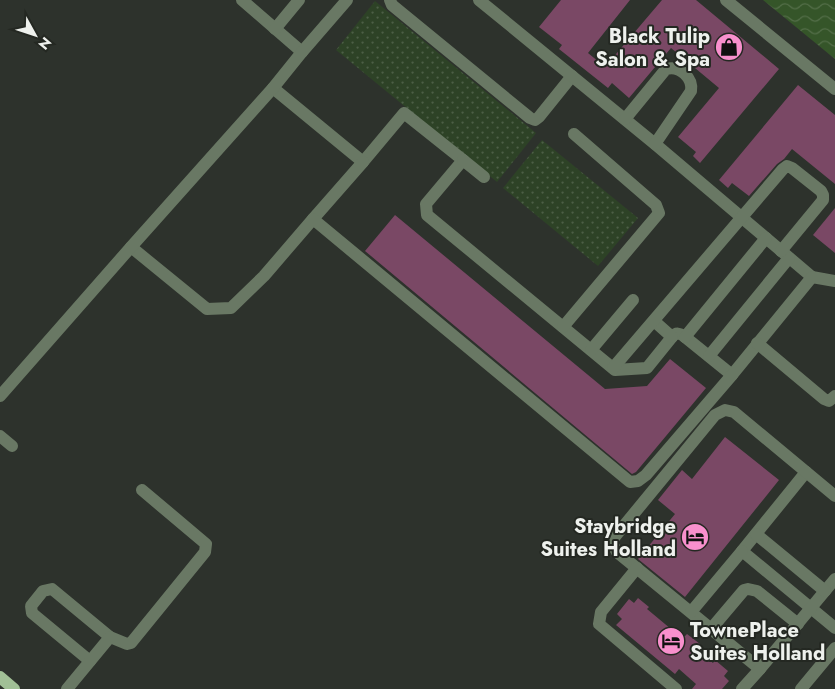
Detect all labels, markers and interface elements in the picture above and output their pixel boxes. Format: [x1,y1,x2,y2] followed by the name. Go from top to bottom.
[10,10,60,60] north arrow
[595,22,710,74] place label: Black Tulip Salon & Spa
[714,32,744,62] shop icon: Black Tulip Salon & Spa
[34,33,56,54] text: N
[541,512,676,564] place label: Staybridge Suites Holland
[680,522,710,552] hotel icon: Staybridge Suites Holland
[690,616,825,668] place label: TownePlace Suites Holland
[656,626,686,656] hotel icon: TownePlace Suites Holland

